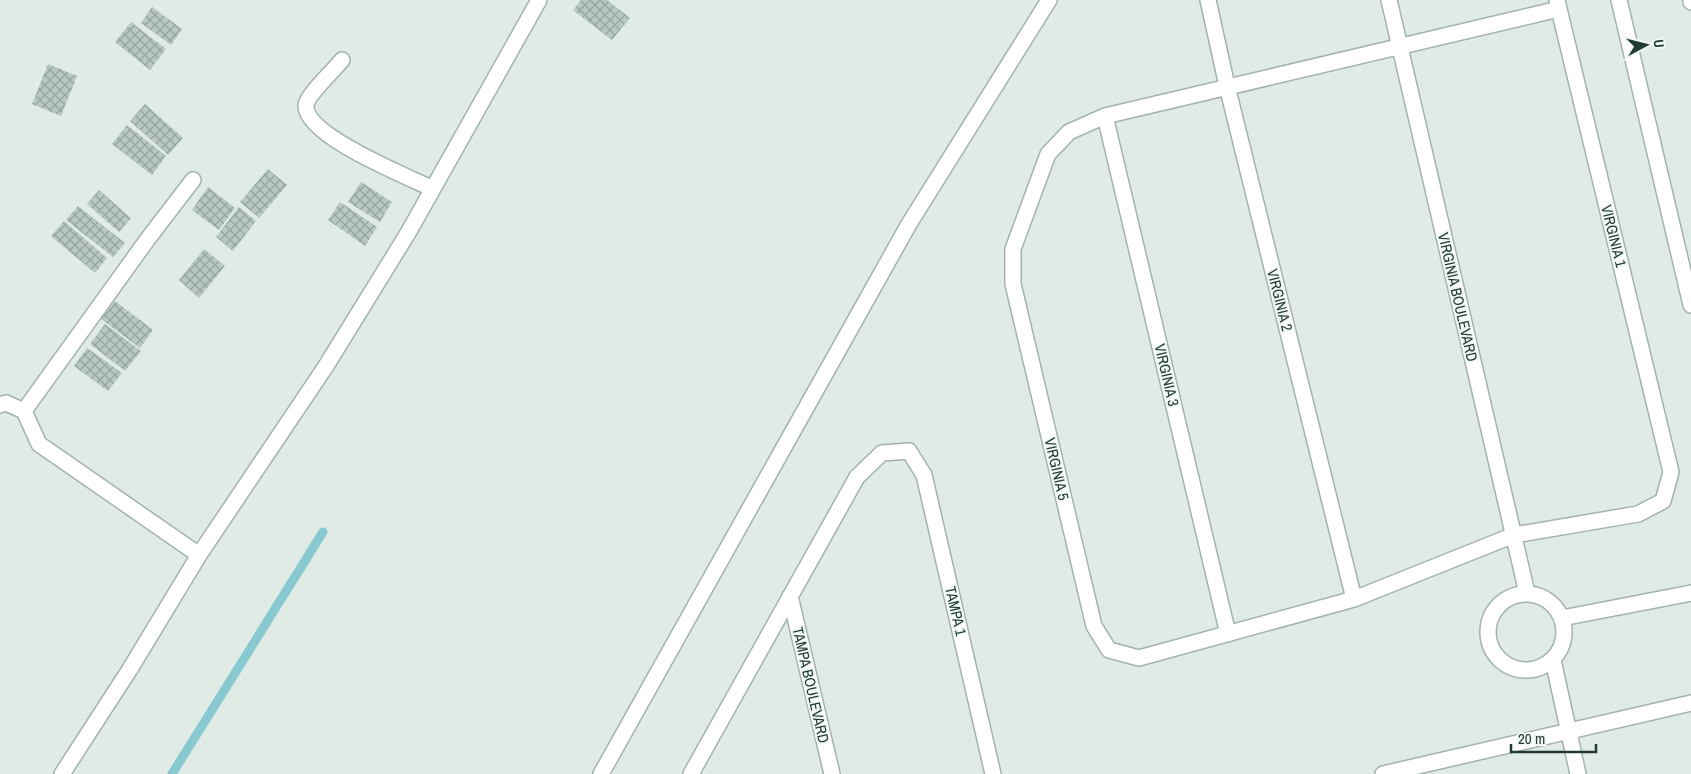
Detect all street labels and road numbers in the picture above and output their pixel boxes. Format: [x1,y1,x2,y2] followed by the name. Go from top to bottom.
[1596,203,1632,270] street label: VIRGINIA 1
[1433,230,1483,364] street label: VIRGINIA BOULEVARD
[1262,267,1298,334] street label: VIRGINIA 2
[1150,342,1184,408] street label: VIRGINIA 3
[1040,436,1074,502] street label: VIRGINIA 5
[940,584,972,638] street label: TAMPA 1
[787,625,835,745] street label: TAMPA BOULEVARD

